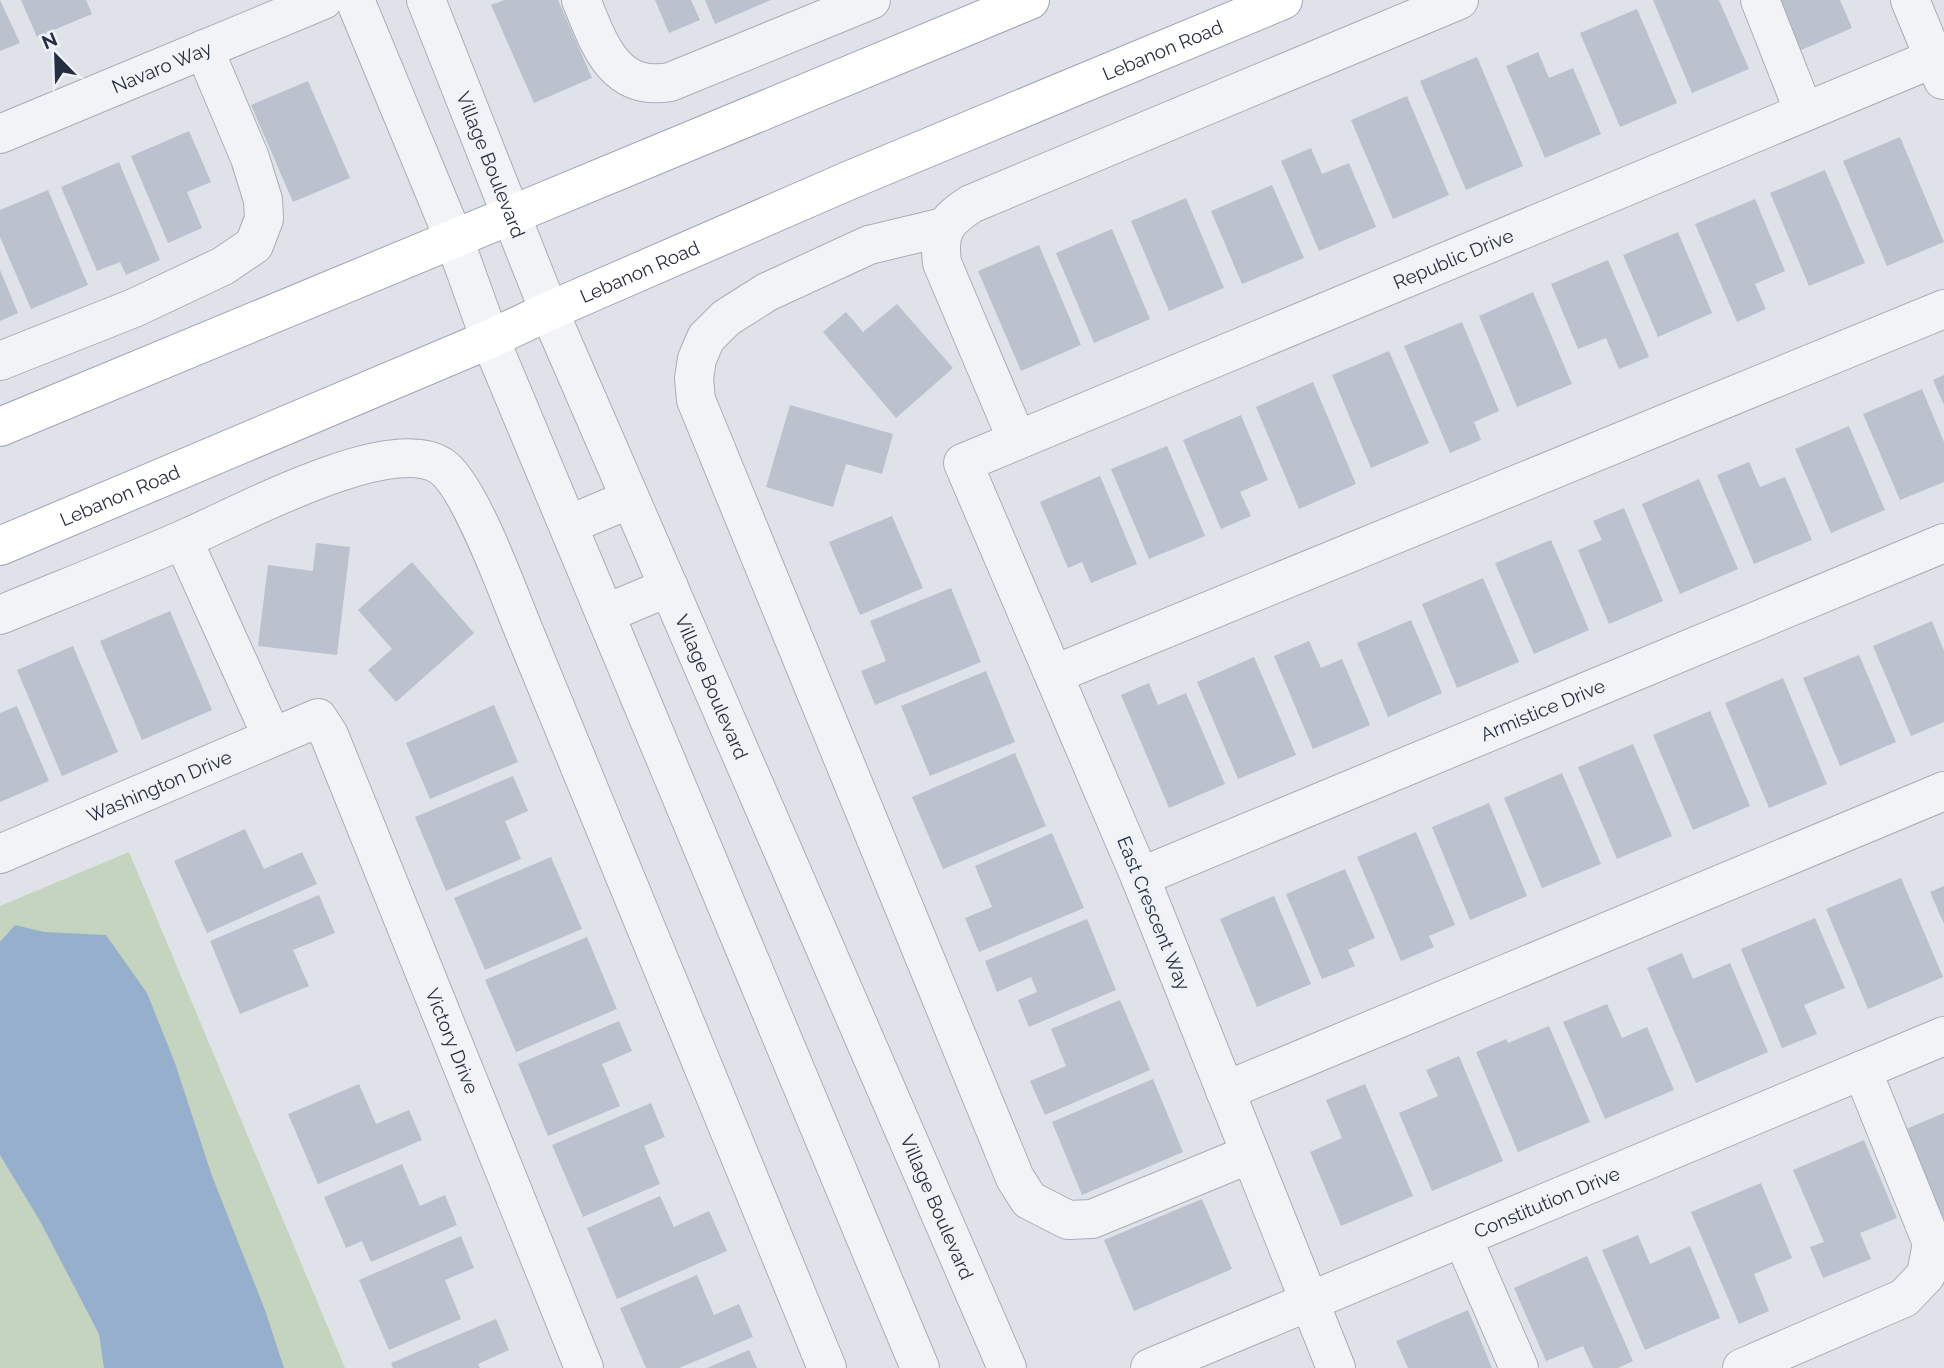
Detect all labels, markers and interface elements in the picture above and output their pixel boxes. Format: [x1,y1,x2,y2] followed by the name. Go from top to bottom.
[1099,15,1226,85] street label: Lebanon Road
[21,21,91,91] north arrow
[38,27,60,53] text: N
[108,36,215,97] street label: Navaro Way
[452,88,530,241] street label: Village Boulevard
[1390,224,1516,293] street label: Republic Drive
[576,236,703,307] street label: Lebanon Road
[56,460,183,530] street label: Lebanon Road
[671,611,753,762] street label: Village Boulevard
[1477,674,1608,745] street label: Armistice Drive
[83,745,235,827] street label: Washington Drive
[1113,833,1195,993] street label: East Crescent Way
[421,985,483,1097] street label: Victory Drive
[896,1131,978,1283] street label: Village Boulevard
[1471,1162,1623,1242] street label: Constitution Drive

